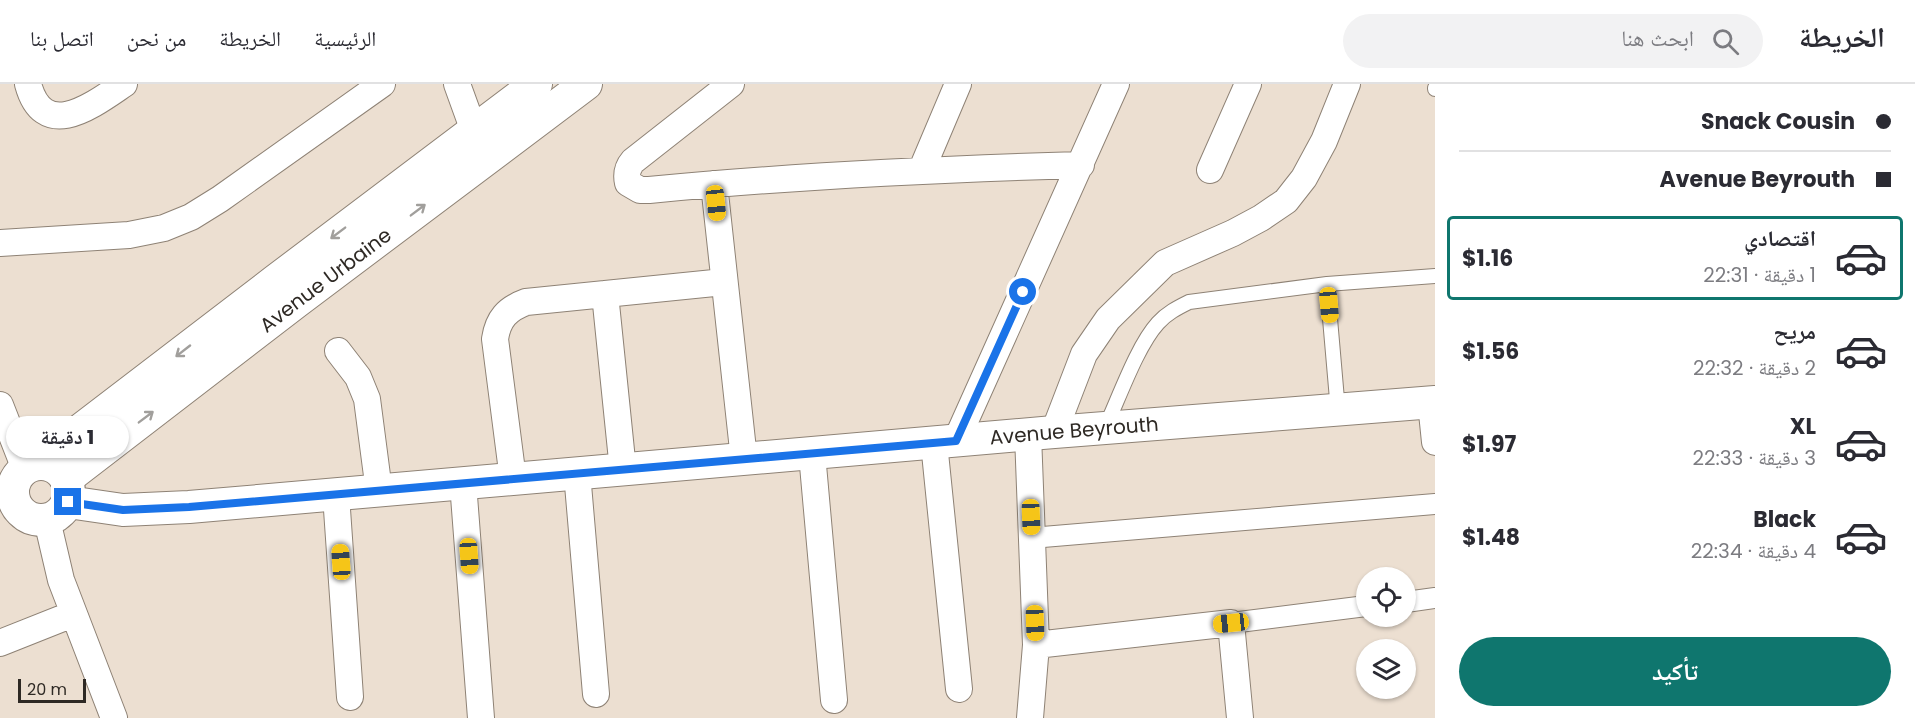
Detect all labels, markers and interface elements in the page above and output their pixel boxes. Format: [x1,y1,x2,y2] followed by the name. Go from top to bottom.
[1343,14,1763,68] search box
[1799,18,1885,57] text: الخريطة
[1621,23,1694,54] text: ابحث هنا
[30,24,94,53] text: اتصل بنا
[127,24,186,53] text: من نحن
[219,24,281,53] text: الخريطة
[314,24,376,53] text: الرئيسية
[1709,25,1742,58] icon: search
[1701,106,1855,137] text: Snack Cousin
[1660,164,1855,195] text: Avenue Beyrouth
[705,184,727,222] car
[410,204,426,217] one-way arrow
[254,221,397,339] street label: Avenue Urbaine
[1744,223,1816,254] text: اقتصادي
[331,227,347,239] one-way arrow
[1834,231,1888,285] icon: car
[1462,243,1513,274] text: $1.16
[1703,261,1816,289] text: 1 دقيقة · 22:31
[1009,278,1036,305] route start
[1318,286,1340,324] car
[1773,316,1816,347] text: مريح
[1834,324,1888,378] icon: car
[1462,336,1519,367] text: $1.56
[176,345,192,358] one-way arrow
[1693,354,1816,382] text: 2 دقيقة · 22:32
[988,410,1160,452] street label: Avenue Beyrouth
[137,411,153,424] one-way arrow
[1790,411,1816,442] text: XL
[7,415,130,457] callout: 1 دقيقة
[1834,417,1888,471] icon: car
[41,423,94,451] text: 1 دقيقة
[1462,429,1516,460] text: $1.97
[1692,444,1816,472] text: 3 دقيقة · 22:33
[54,488,81,515] route end
[1021,499,1041,535] car
[1753,504,1816,535] text: Black
[1834,510,1888,564] icon: car
[1462,522,1520,553] text: $1.48
[459,537,479,575] car
[1691,537,1816,565] text: 4 دقيقة · 22:34
[331,543,351,581] car
[1356,567,1416,699] map controls
[1356,567,1416,627] button: locate
[1025,605,1045,641] car
[1212,612,1250,634] car
[1459,637,1891,706] button: تأكيد
[1356,639,1416,699] button: layers
[18,676,86,704] scale bar
[27,678,67,701] text: 20 m

